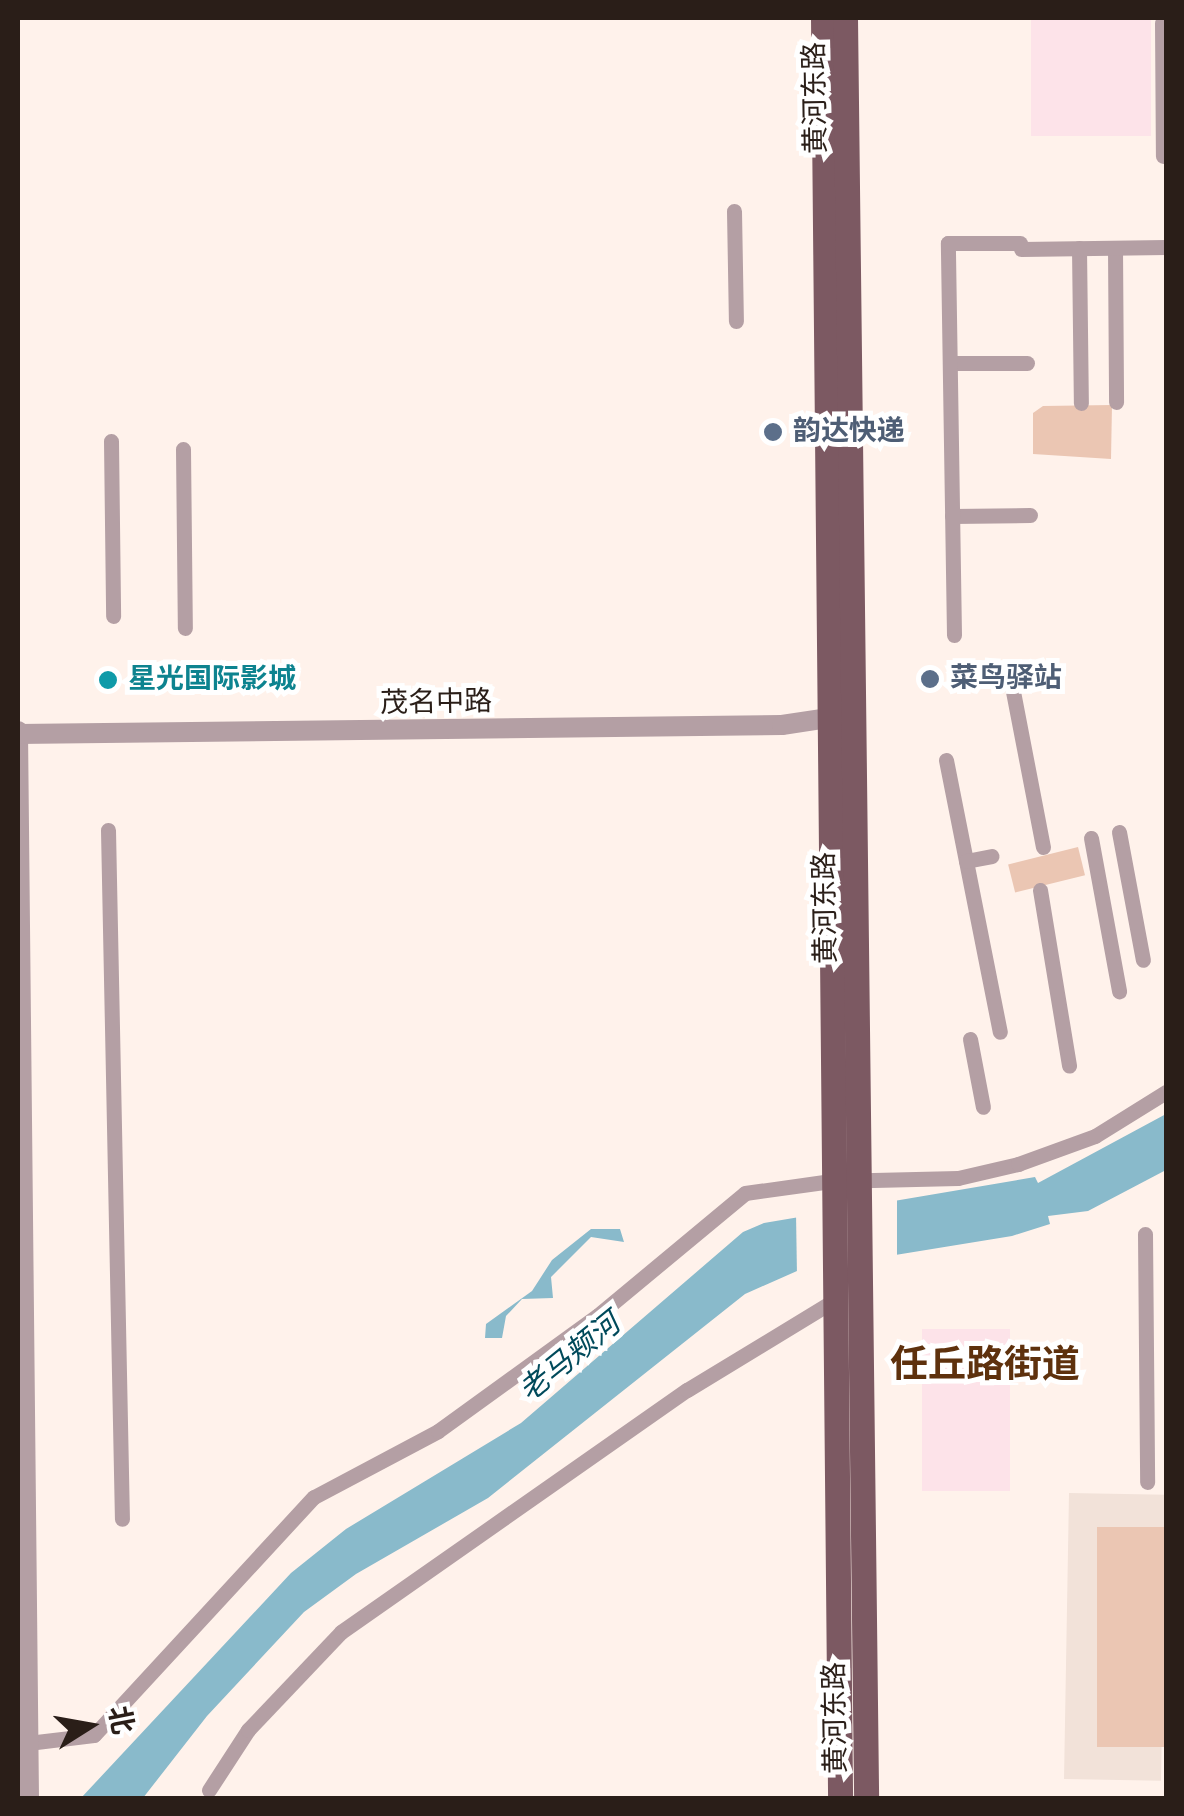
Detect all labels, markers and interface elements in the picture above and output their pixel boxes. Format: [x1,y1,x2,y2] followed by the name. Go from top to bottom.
[798,42,834,154] street label: 黄河东路
[793,415,905,449] place label: 韵达快递
[762,421,784,443] marker: 韵达快递
[950,662,1062,696] place label: 菜鸟驿站
[128,663,296,697] place label: 星光国际影城
[919,668,941,690] marker: 菜鸟驿站
[97,669,119,691] marker: 星光国际影城
[380,685,492,721] street label: 茂名中路
[808,852,844,964] street label: 黄河东路
[512,1306,628,1410] water label: 老马颊河
[890,1344,1080,1390] district label: 任丘路街道
[818,1662,854,1774] street label: 黄河东路
[40,1676,140,1776] north arrow
[103,1704,136,1737] text: 北

